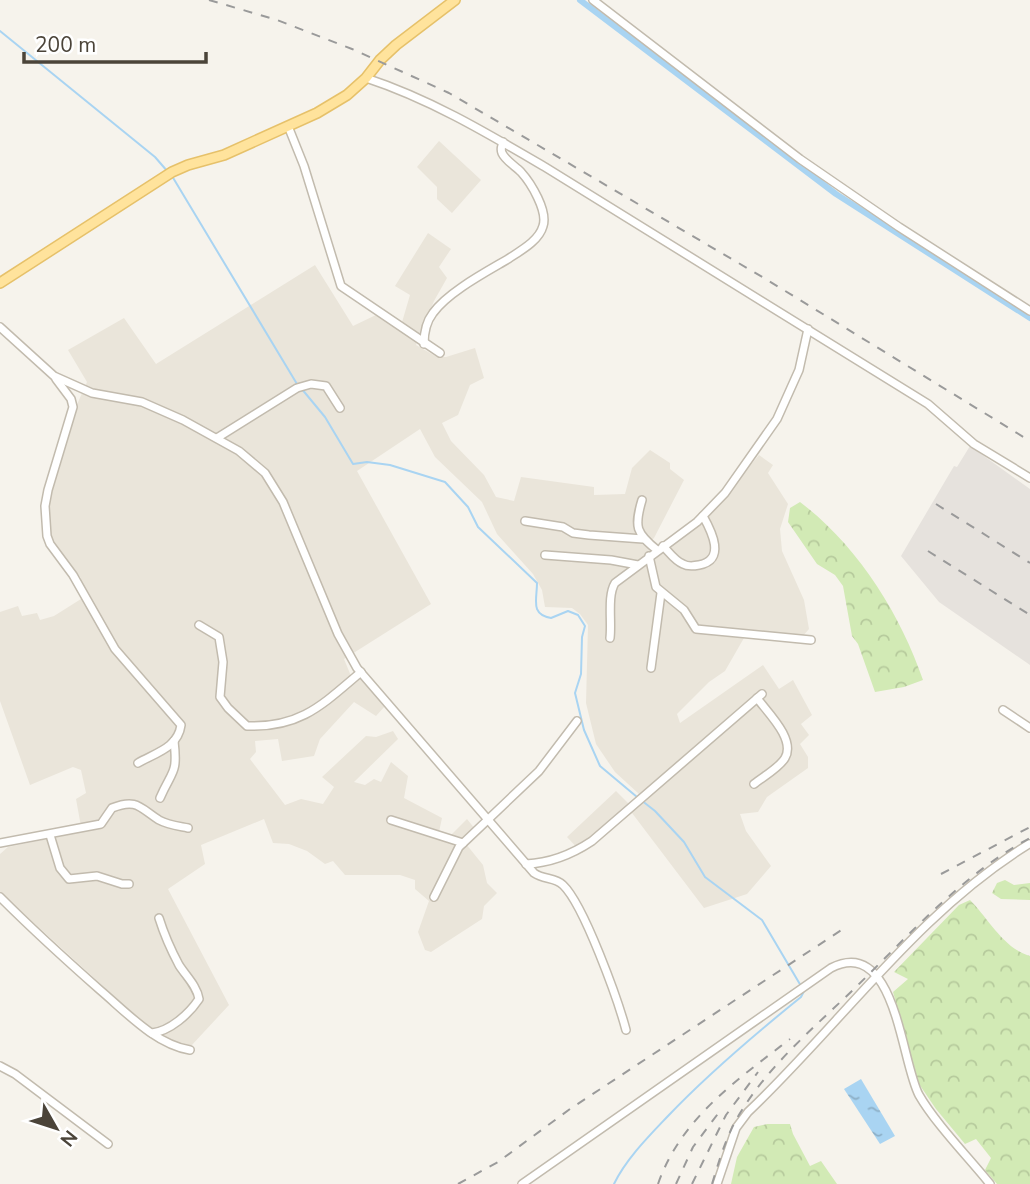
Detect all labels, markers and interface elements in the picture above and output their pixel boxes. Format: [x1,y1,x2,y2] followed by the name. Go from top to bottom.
[24,21,206,65] scale bar
[35,31,96,59] text: 200 m
[21,1093,91,1163] north arrow
[54,1124,83,1152] text: N

